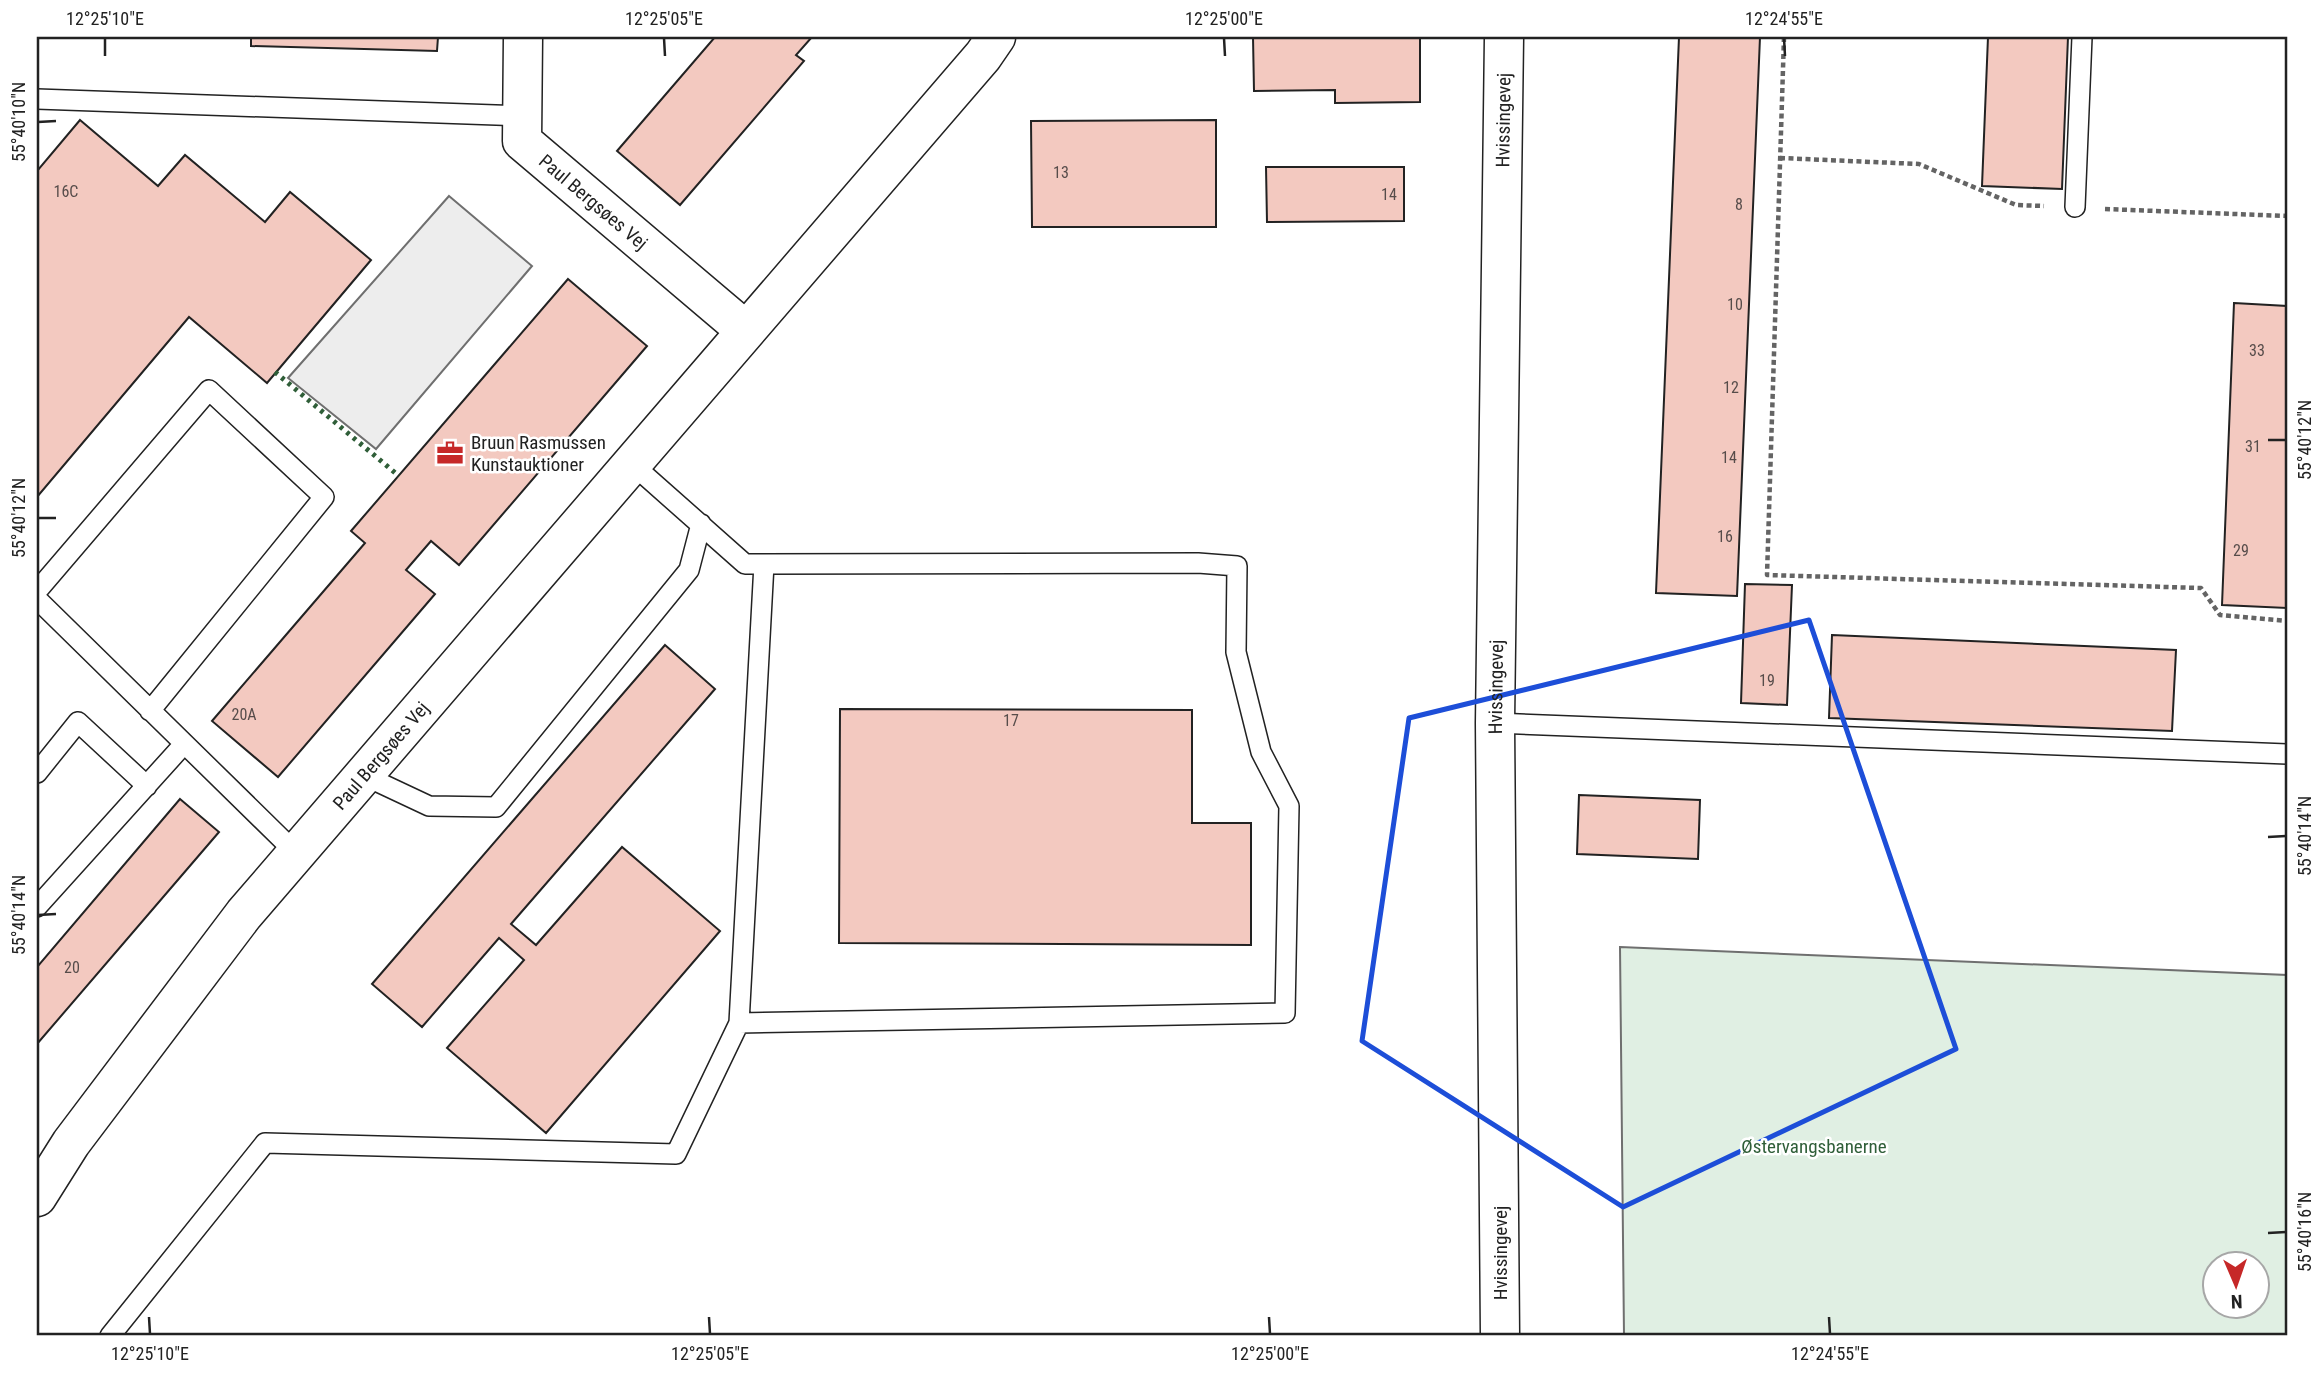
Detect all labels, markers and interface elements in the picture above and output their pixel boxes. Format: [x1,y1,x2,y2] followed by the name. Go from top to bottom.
[66,8,144,29] text: 12°25'10"E
[625,8,703,29] text: 12°25'05"E
[1185,8,1263,29] text: 12°25'00"E
[1745,8,1823,29] text: 12°24'55"E
[1491,73,1515,168] street label: Hvissingevej
[8,82,29,162] text: 55°40'10"N
[535,149,653,254] street label: Paul Bergsøes Vej
[1053,163,1069,182] house number: 13
[54,182,78,201] house number: 16C
[1381,185,1397,204] house number: 14
[1735,195,1743,214] house number: 8
[1727,295,1743,314] house number: 10
[2249,341,2265,360] house number: 33
[1723,378,1739,397] house number: 12
[2294,400,2315,480] text: 55°40'12"N
[471,431,606,476] place label: Bruun Rasmussen Kunstauktioner
[2245,437,2261,456] house number: 31
[435,438,465,468] office icon: Bruun Rasmussen Kunstauktioner
[1721,448,1737,467] house number: 14
[8,478,29,558] text: 55°40'12"N
[1717,527,1733,546] house number: 16
[2233,541,2249,560] house number: 29
[1483,640,1508,734] street label: Hvissingevej
[1759,671,1775,690] house number: 19
[328,697,433,814] street label: Paul Bergsøes Vej
[231,705,257,724] house number: 20A
[1003,711,1019,730] house number: 17
[2294,796,2315,876] text: 55°40'14"N
[8,875,29,955] text: 55°40'14"N
[64,958,80,977] house number: 20
[1741,1135,1887,1158] park label: Østervangsbanerne
[2294,1192,2315,1272] text: 55°40'16"N
[1489,1206,1512,1300] street label: Hvissingevej
[2202,1250,2272,1320] north arrow
[2230,1290,2243,1313] text: N
[111,1343,189,1364] text: 12°25'10"E
[671,1343,749,1364] text: 12°25'05"E
[1231,1343,1309,1364] text: 12°25'00"E
[1791,1343,1869,1364] text: 12°24'55"E

